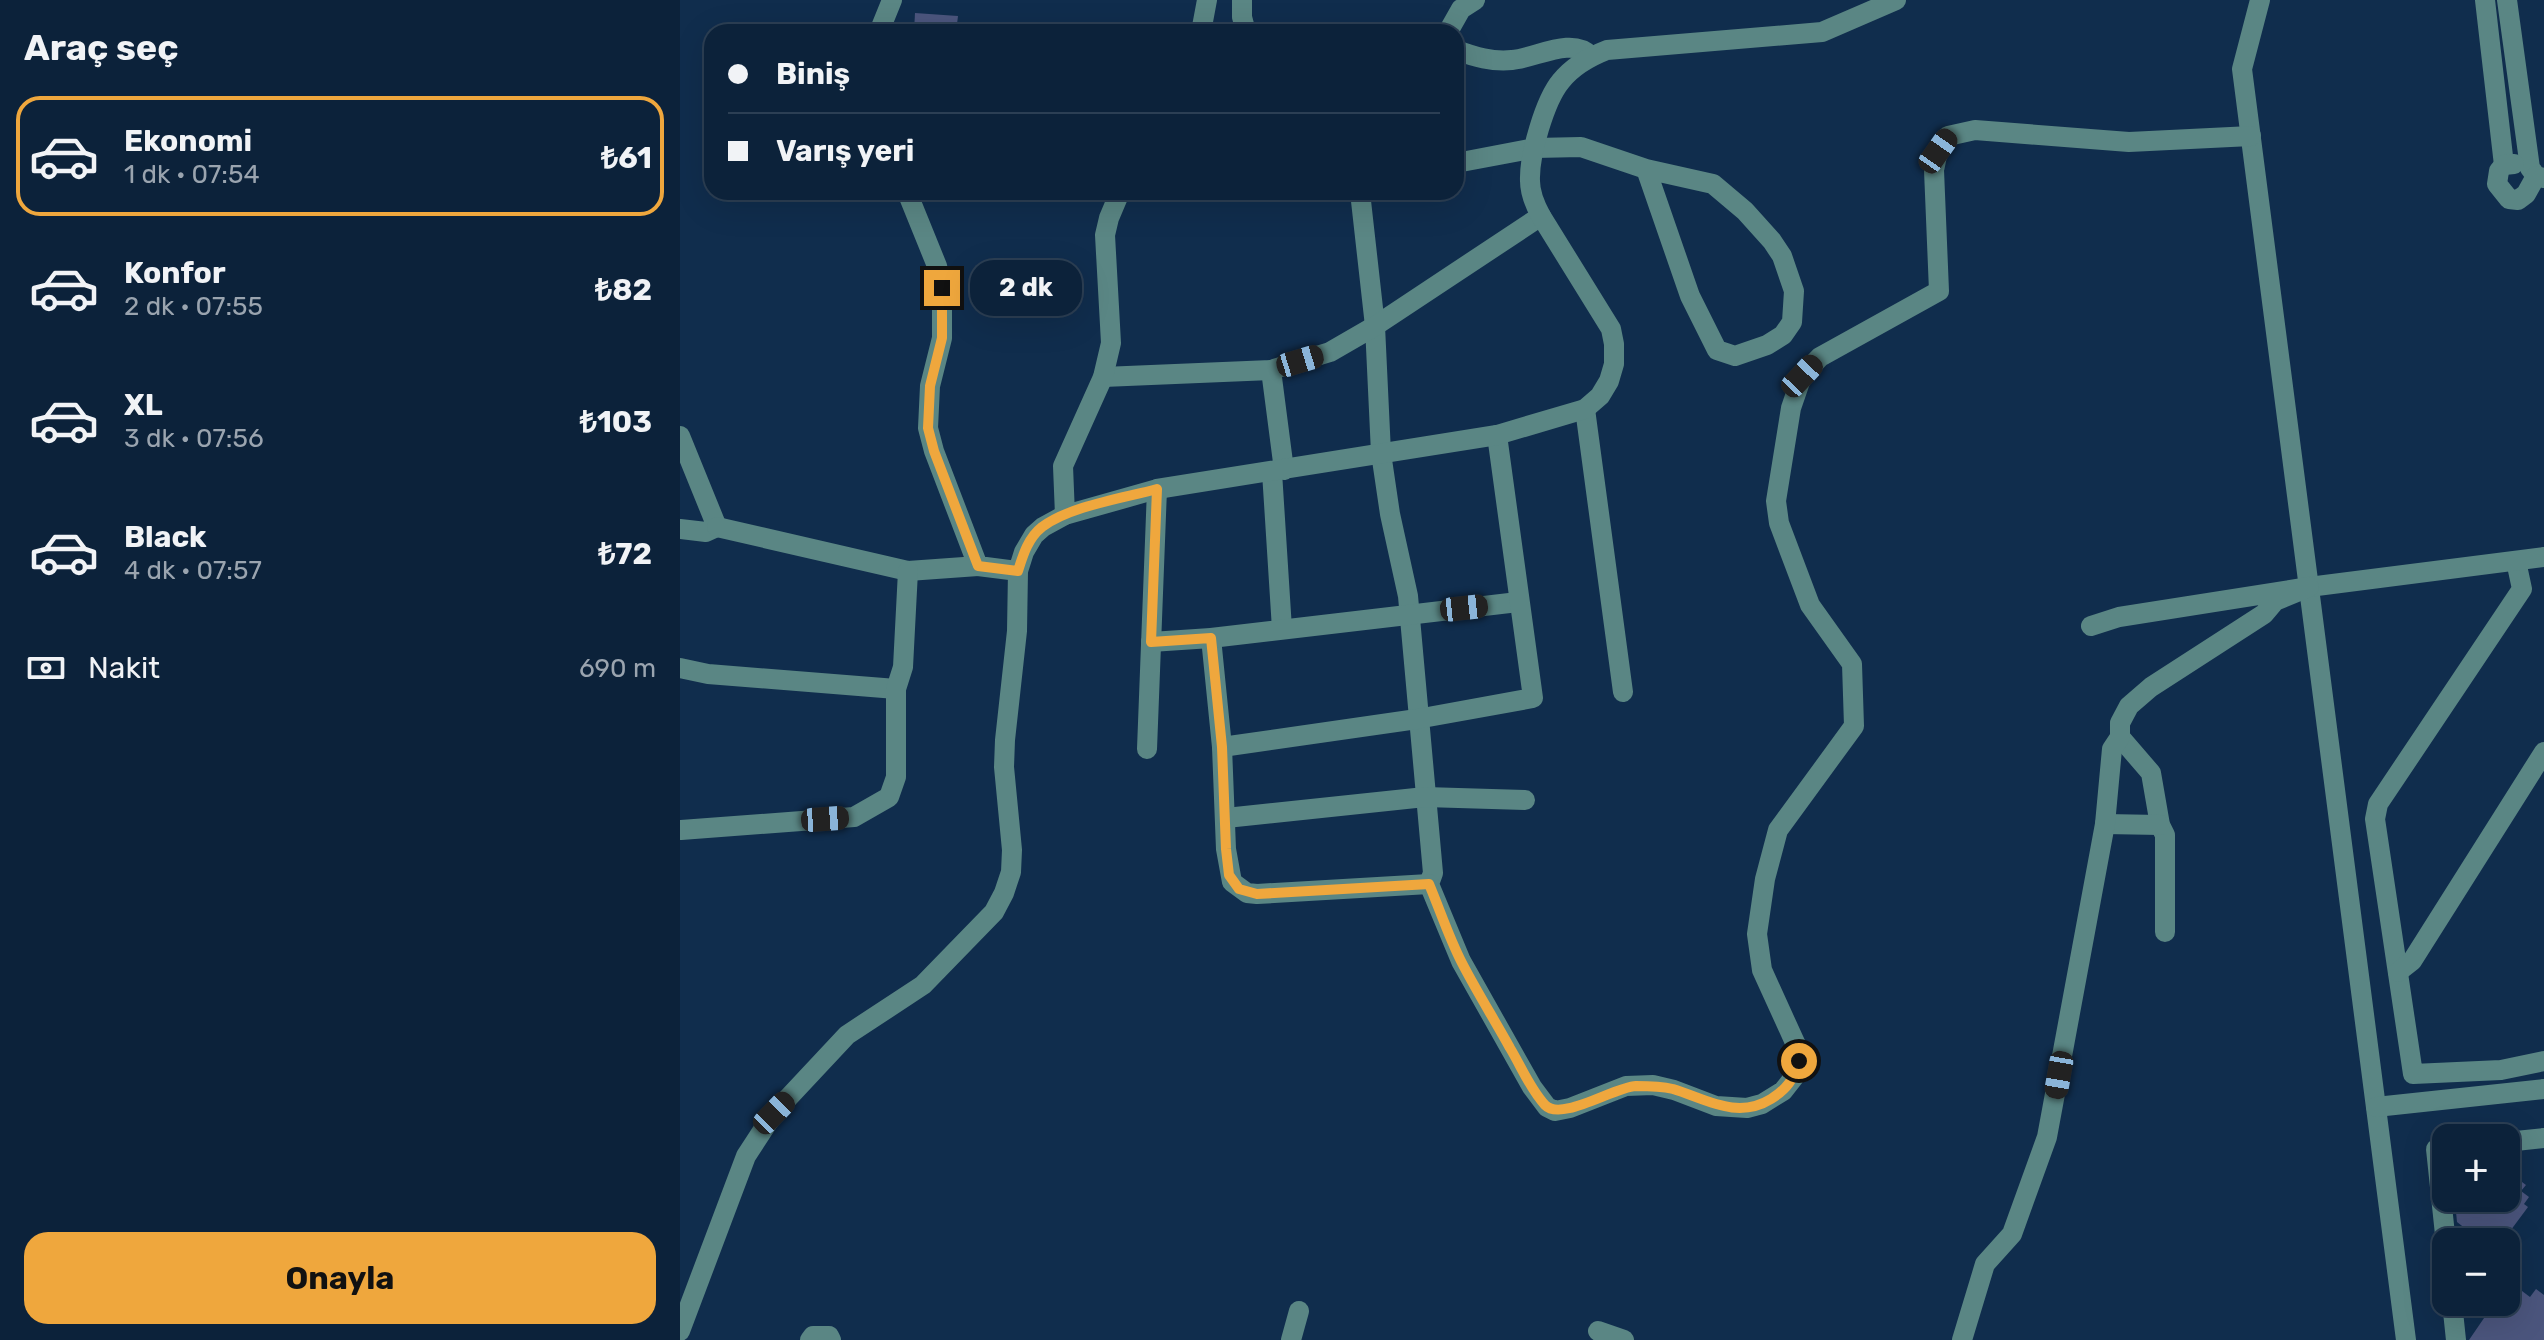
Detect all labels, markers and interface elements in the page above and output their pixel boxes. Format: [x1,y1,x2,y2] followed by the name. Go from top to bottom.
[24,26,179,69] text: Araç seç
[776,56,850,92] text: Biniş
[28,120,100,192] icon: car
[124,123,252,159] text: Ekonomi
[1914,124,1962,178] car
[776,133,914,169] text: Varış yeri
[601,140,652,176] text: ₺61
[124,159,260,190] text: 1 dk · 07:54
[28,252,100,324] icon: car
[124,255,226,291] text: Konfor
[970,260,1082,316] callout: 2 dk
[924,270,960,306] route end
[595,272,652,308] text: ₺82
[999,272,1053,303] text: 2 dk
[124,291,263,322] text: 2 dk · 07:55
[1274,343,1326,379] car
[1777,350,1827,402] car
[28,384,100,456] icon: car
[124,387,163,423] text: XL
[580,404,652,440] text: ₺103
[124,423,264,454] text: 3 dk · 07:56
[28,516,100,588] icon: car
[124,519,207,555] text: Black
[598,536,652,572] text: ₺72
[124,555,262,586] text: 4 dk · 07:57
[1439,594,1489,622] car
[24,646,68,690] icon: cash
[88,650,160,686] text: Nakit
[579,653,656,684] text: 690 m
[800,805,850,833] car
[1781,1043,1817,1079] route start
[2043,1049,2075,1101] car
[749,1087,799,1139] car
[2432,1124,2520,1316] map controls
[2432,1124,2520,1212] button: +
[2432,1228,2520,1316] button: −
[24,1232,656,1324] button: Onayla

